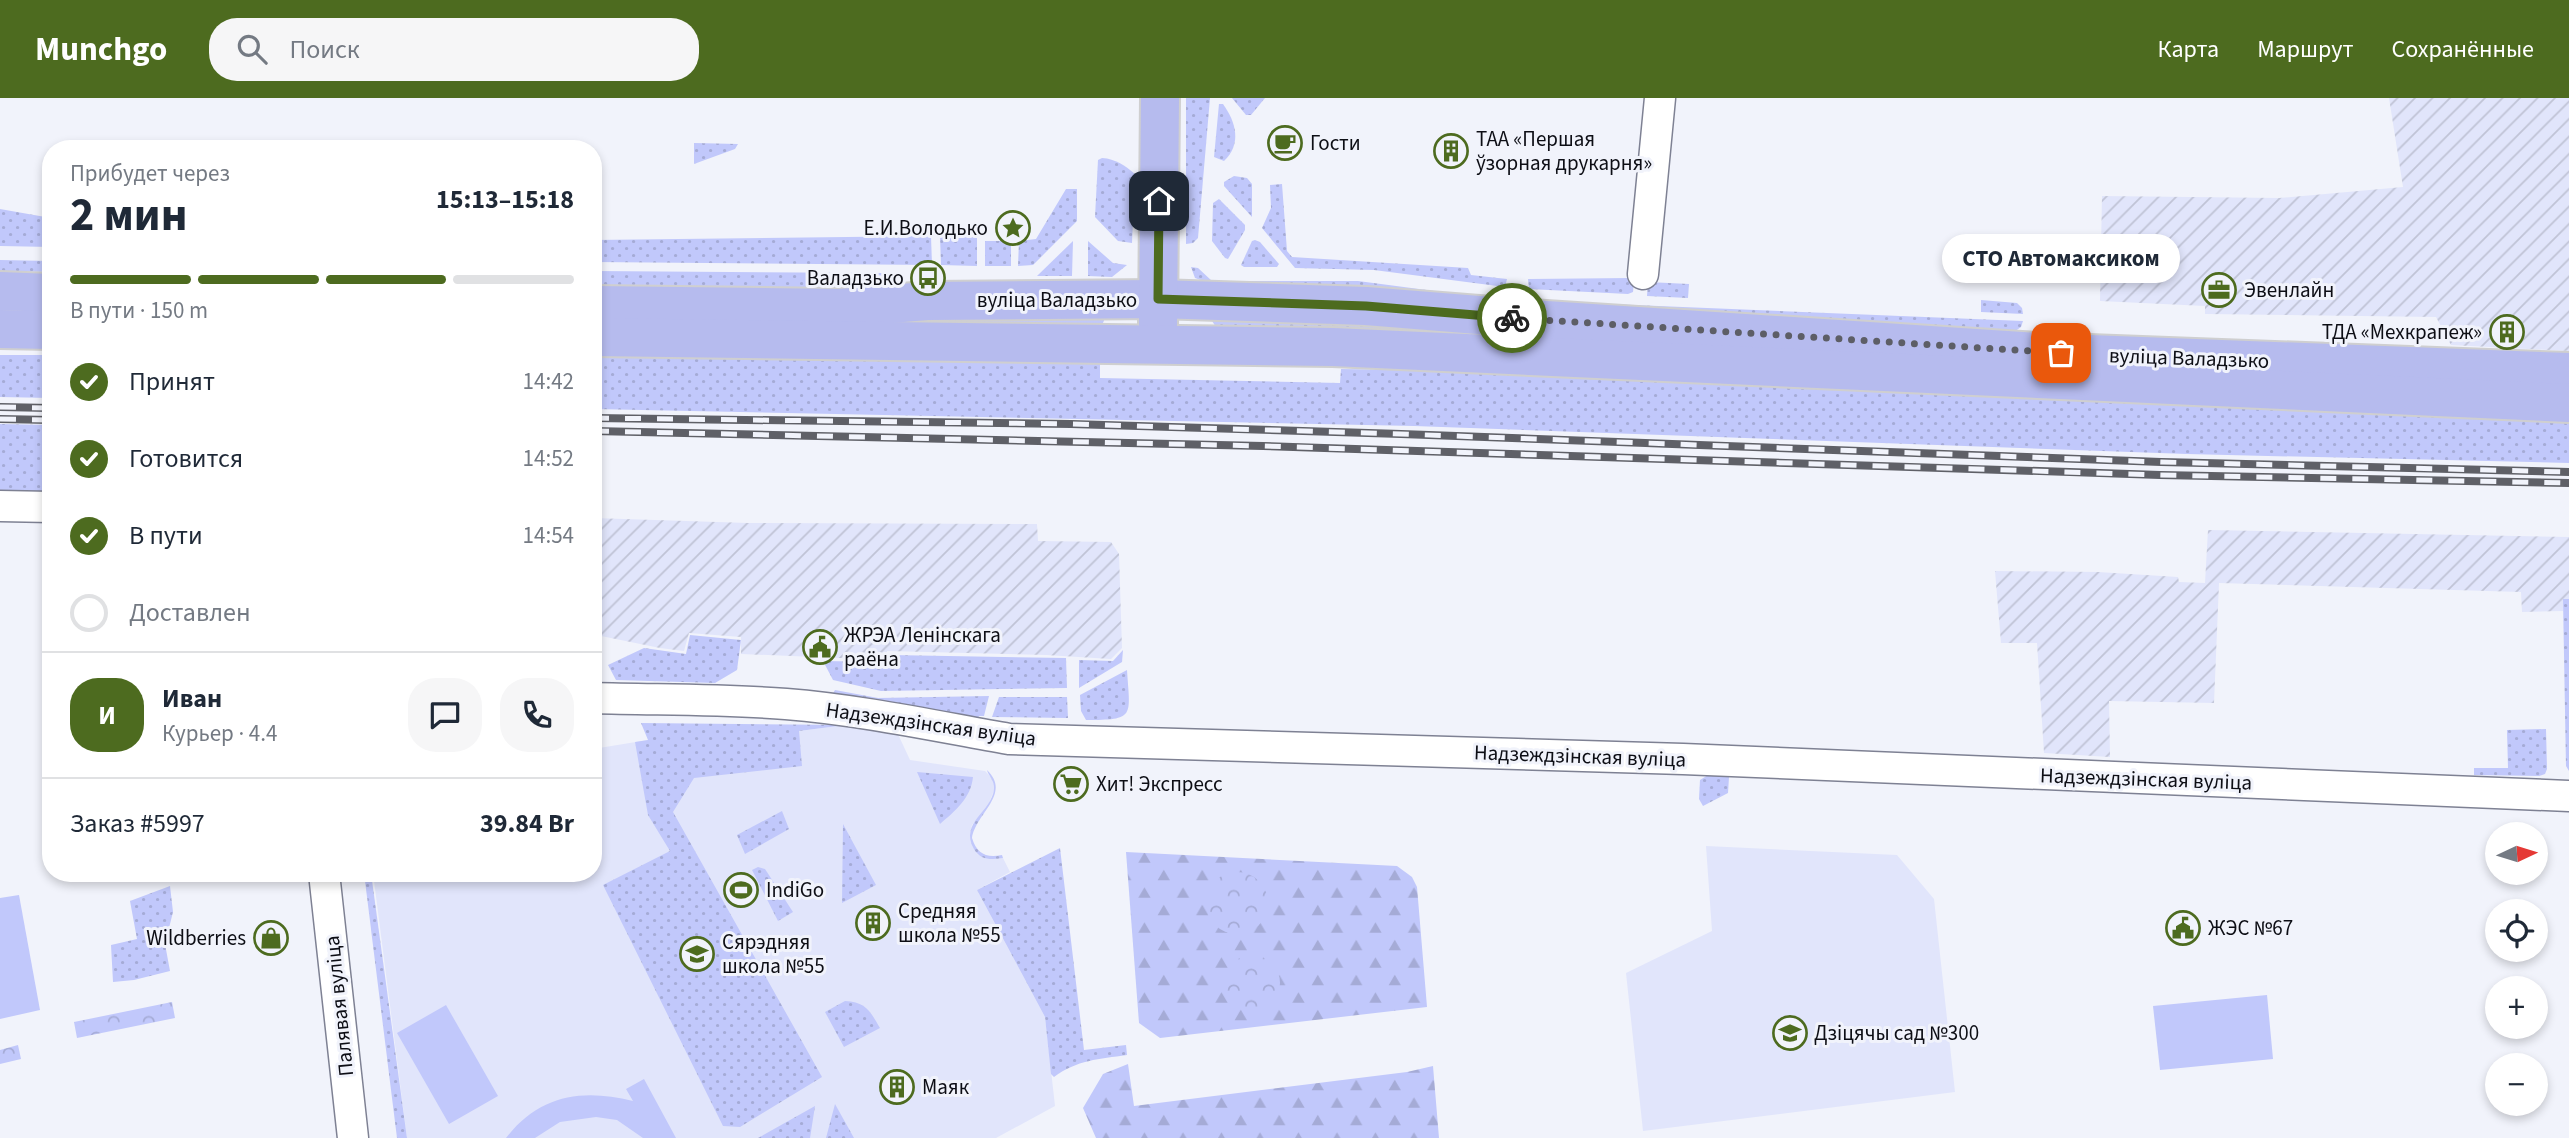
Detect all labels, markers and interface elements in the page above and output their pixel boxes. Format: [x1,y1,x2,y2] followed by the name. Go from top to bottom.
[209,18,699,81] search box
[35,26,167,73] text: Munchgo
[233,30,271,68] icon: search
[289,31,360,68] text: Поиск
[2158,32,2219,67] text: Карта
[2257,32,2353,67] text: Маршрут
[2391,32,2534,67] text: Сохранённые
[1266,124,1304,162] cafe icon: Гости
[1476,124,1652,178] place label: ТАА «Першая ўзорная друкарня»
[1310,128,1361,158] place label: Гости
[1432,132,1470,170] building icon: ТАА «Першая ўзорная друкарня»
[70,157,230,190] text: Прибудет через
[1129,171,1189,231] pin
[436,181,574,218] text: 15:13–15:18
[1140,182,1178,220] icon: home
[70,183,187,248] text: 2 мин
[994,209,1032,247] place icon: Е.И.Володько
[863,213,988,243] place label: Е.И.Володько
[1942,234,2180,283] callout: СТО Автомаксиком
[1962,242,2160,275] text: СТО Автомаксиком
[909,259,947,297] bus stop icon: Валадзько
[807,263,904,293] place label: Валадзько
[2200,271,2238,309] office icon: Эвенлайн
[2244,275,2334,305] place label: Эвенлайн
[1477,283,1547,353] courier
[977,285,1137,315] street label: вуліца Валадзько
[70,294,208,327] text: В пути · 150 m
[1493,299,1531,337] icon: bike
[2488,313,2526,351] building icon: ТДА «Мехкрапеж»
[2322,317,2482,347] place label: ТДА «Мехкрапеж»
[2031,323,2091,383] pin
[2042,334,2080,372] icon: bag
[2108,340,2270,376] street label: вуліца Валадзько
[70,363,108,401] icon: check
[129,363,215,400] text: Принят
[523,365,574,398] text: 14:42
[70,440,108,478] icon: check
[129,440,243,477] text: Готовится
[523,442,574,475] text: 14:52
[70,517,108,555] icon: check
[129,517,203,554] text: В пути
[523,519,574,552] text: 14:54
[129,594,251,631] text: Доставлен
[844,620,1001,674] place label: ЖРЭА Ленінскага раёна
[801,628,839,666] public building icon: ЖРЭА Ленінскага раёна
[408,678,482,752] button: chat
[500,678,574,752] button: phone
[162,680,222,717] text: Иван
[824,694,1038,754] street label: Надзеждзінская вуліца
[98,697,116,734] text: И
[162,717,277,750] text: Курьер · 4.4
[1473,737,1687,775] street label: Надзеждзінская вуліца
[2039,760,2253,798] street label: Надзеждзінская вуліца
[1052,765,1090,803] supermarket icon: Хит! Экспресс
[1096,769,1223,799] place label: Хит! Экспресс
[70,805,205,842] text: Заказ #5997
[480,805,574,842] text: 39.84 Br
[2485,822,2548,886] north arrow
[2485,822,2548,1116] map controls
[722,871,760,909] sports icon: IndiGo
[766,875,824,905] place label: IndiGo
[898,896,1001,950] place label: Средняя школа №55
[2485,899,2548,962] button: locate
[854,904,892,942] building icon: Средняя школа №55
[2164,909,2202,947] public building icon: ЖЭС №67
[2208,913,2293,943] place label: ЖЭС №67
[252,919,290,957] shop icon: Wildberries
[146,923,246,953] place label: Wildberries
[722,927,825,981] place label: Сярэдняя школа №55
[317,934,361,1078] street label: Палявая вуліца
[678,935,716,973] school or university icon: Сярэдняя школа №55
[2485,976,2548,1039] button: +
[1771,1014,1809,1052] school or university icon: Дзіцячы сад №300
[1814,1018,1979,1048] place label: Дзіцячы сад №300
[2485,1053,2548,1116] button: −
[878,1068,916,1106] building icon: Маяк
[922,1072,970,1102] place label: Маяк

